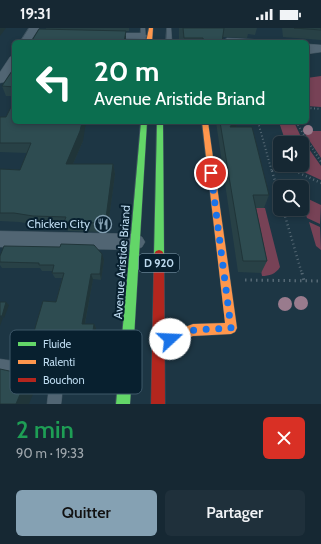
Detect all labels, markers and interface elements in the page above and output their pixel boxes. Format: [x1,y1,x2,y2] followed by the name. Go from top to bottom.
[20,5,51,23] text: 19:31
[94,54,159,88] text: 20 m
[28,56,80,108] icon: left
[94,88,265,110] text: Avenue Aristide Briand
[273,136,309,216] map controls
[273,136,309,172] button: sound
[194,156,228,190] pin
[200,162,222,184] icon: arrive
[273,180,309,216] button: search
[110,205,133,319] street label: Avenue Aristide Briand
[93,214,113,234] restaurant icon: Chicken City
[27,216,90,231] place label: Chicken City
[139,254,179,272] road number: D 920
[149,318,191,360] position arrow
[10,330,142,394] legend
[43,337,72,351] text: Fluide
[43,355,75,369] text: Ralenti
[43,373,85,387] text: Bouchon
[16,415,74,444] text: 2 min
[263,417,305,459] button: close
[16,445,84,461] text: 90 m · 19:33
[16,490,157,536] button: Quitter
[165,490,305,536] button: Partager

